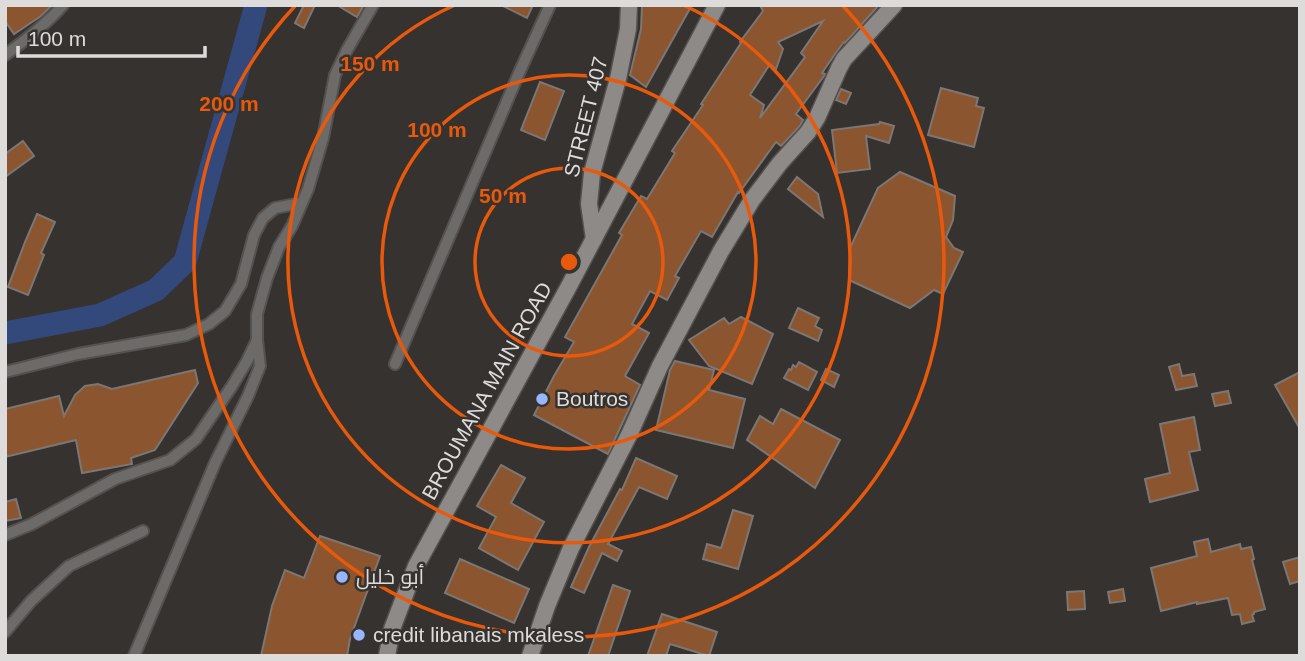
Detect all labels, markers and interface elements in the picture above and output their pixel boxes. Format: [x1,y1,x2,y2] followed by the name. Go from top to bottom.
[18,14,205,58] scale bar
[28,27,86,50] text: 100 m
[340,52,400,75] text: 150 m
[559,54,612,180] street label: STREET 407
[199,92,259,115] text: 200 m
[407,118,467,141] text: 100 m
[479,184,527,207] text: 50 m
[557,250,581,274] centre of rings
[417,278,556,503] street label: BROUMANA MAIN ROAD
[556,387,628,410] place label: Boutros
[534,391,550,407] marker: Boutros
[356,564,424,590] place label: أبو خليل
[334,569,350,585] marker: أبو خليل
[373,623,584,646] place label: credit libanais mkaless
[351,627,367,643] marker: credit libanais mkaless

